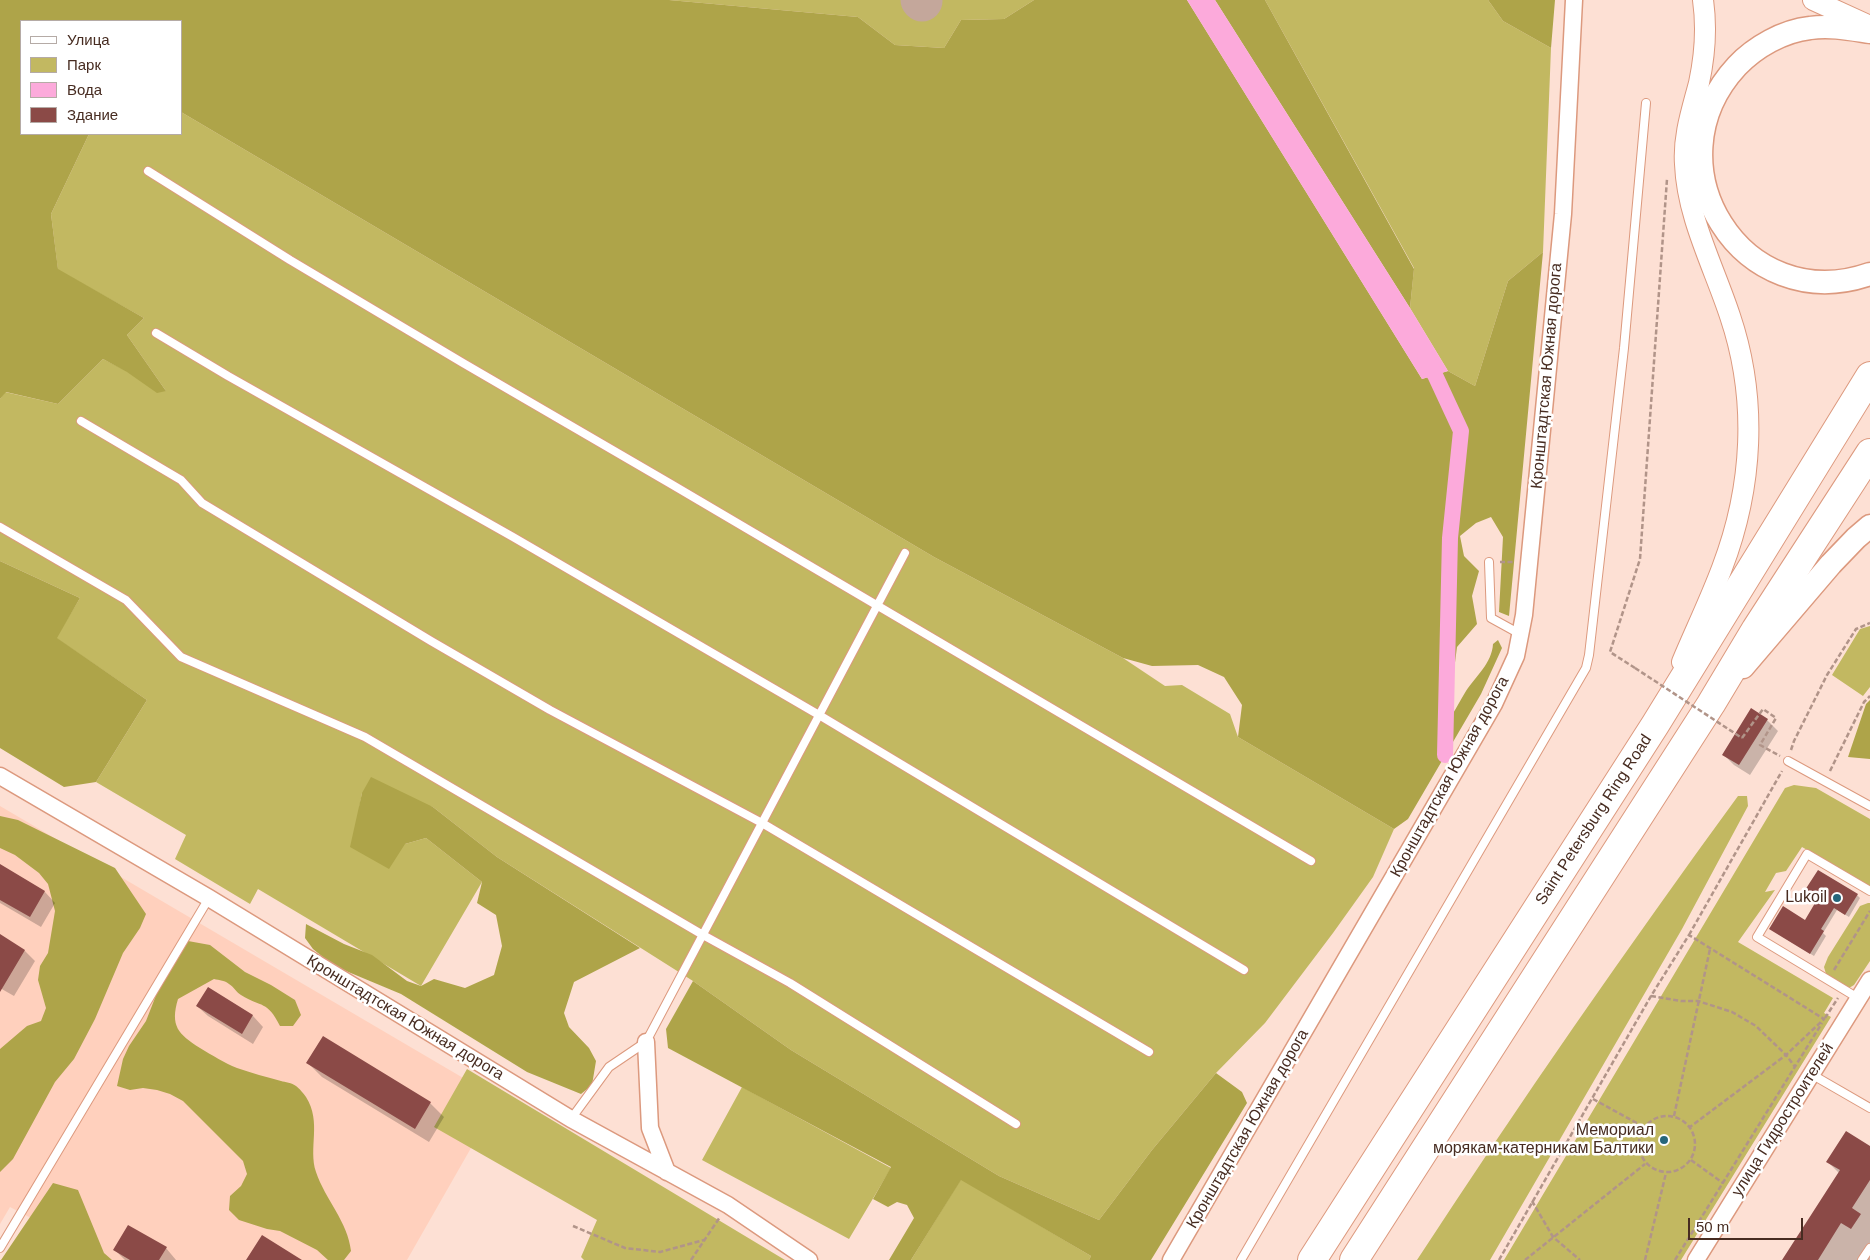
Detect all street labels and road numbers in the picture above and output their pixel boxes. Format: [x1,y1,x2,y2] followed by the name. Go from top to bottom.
[1528,262,1566,490] street label: Кронштадтская Южная дорога
[1387,673,1513,881] street label: Кронштадтская Южная дорога
[1532,731,1656,909] street label: Saint Petersburg Ring Road
[303,951,507,1085] street label: Кронштадтская Южная дорога
[1183,1026,1313,1232] street label: Кронштадтская Южная дорога
[1728,1040,1838,1200] street label: улица Гидростроителей

